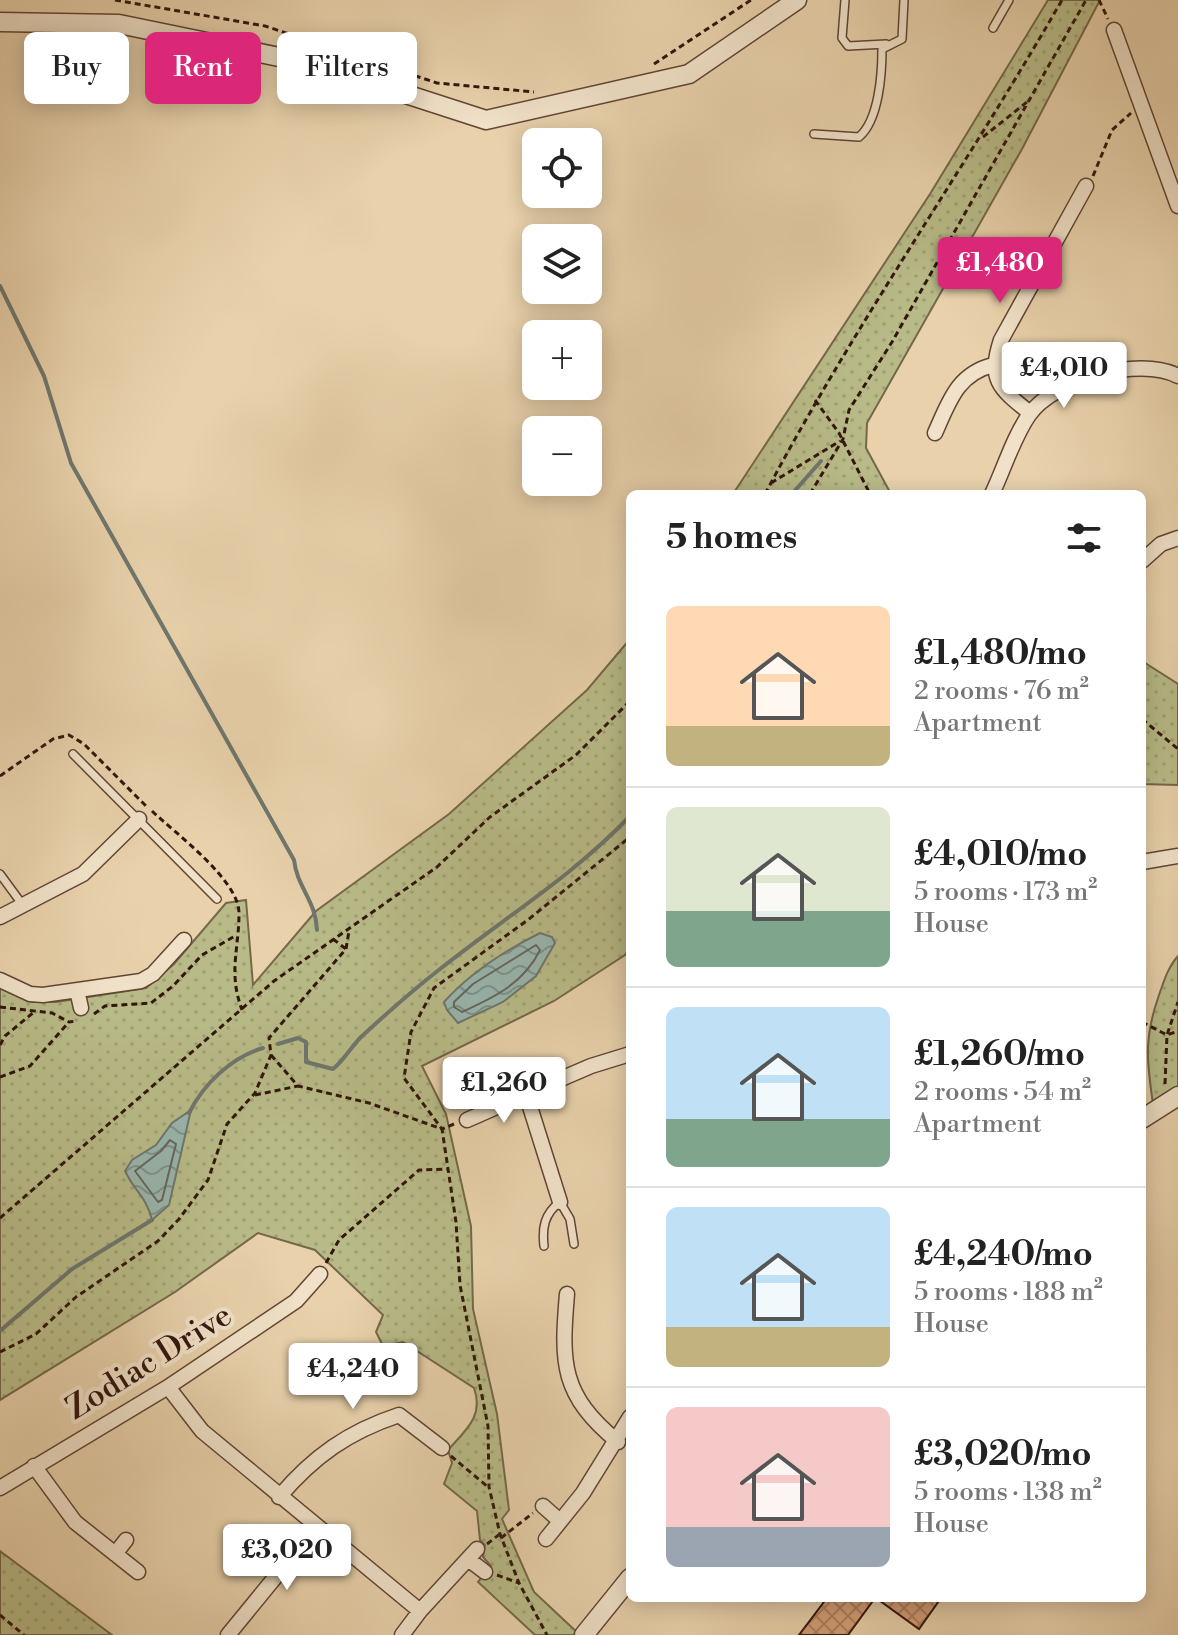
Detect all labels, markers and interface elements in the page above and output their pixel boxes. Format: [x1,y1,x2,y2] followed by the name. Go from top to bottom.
[24,32,129,104] chip: Buy
[145,32,261,104] chip: Rent
[277,32,417,104] chip: Filters
[522,128,602,496] map controls
[522,128,602,208] button: locate
[522,224,602,304] button: layers
[935,237,1065,305] pin: £1,480
[956,247,1044,279] text: £1,480
[522,320,602,400] button: +
[999,342,1129,410] pin: £4,010
[1020,352,1108,384] text: £4,010
[522,416,602,496] button: −
[1062,516,1106,560] icon: filters
[666,517,797,559] text: 5 homes
[914,633,1087,675] text: £1,480/mo
[730,638,826,734] icon: home
[914,675,1089,707] text: 2 rooms · 76 m²
[914,707,1042,739] text: Apartment
[914,834,1087,876] text: £4,010/mo
[730,839,826,935] icon: home
[914,876,1097,908] text: 5 rooms · 173 m²
[914,908,989,940] text: House
[914,1034,1085,1076] text: £1,260/mo
[730,1039,826,1135] icon: home
[439,1057,569,1125] pin: £1,260
[461,1067,547,1099] text: £1,260
[914,1076,1091,1108] text: 2 rooms · 54 m²
[914,1108,1042,1140] text: Apartment
[914,1234,1093,1276] text: £4,240/mo
[730,1239,826,1335] icon: home
[914,1276,1103,1308] text: 5 rooms · 188 m²
[59,1295,239,1429] street label: Zodiac Drive
[914,1308,989,1340] text: House
[288,1343,418,1411] pin: £4,240
[307,1353,399,1385] text: £4,240
[914,1434,1092,1476] text: £3,020/mo
[730,1439,826,1535] icon: home
[914,1476,1102,1508] text: 5 rooms · 138 m²
[914,1508,989,1540] text: House
[222,1524,352,1592] pin: £3,020
[241,1534,333,1566] text: £3,020

